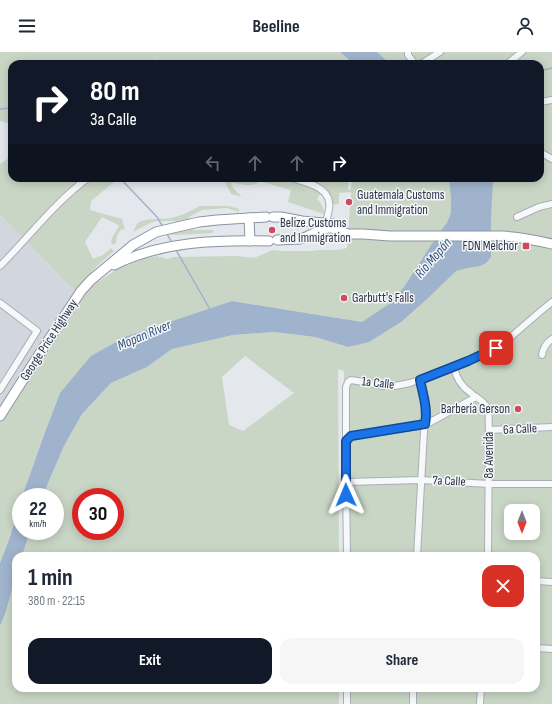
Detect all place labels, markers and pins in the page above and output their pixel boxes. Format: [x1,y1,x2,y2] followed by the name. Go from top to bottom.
[357,187,445,218] place label: Guatemala Customs and Immigration
[344,197,354,207] marker: Guatemala Customs and Immigration
[280,215,351,246] place label: Belize Customs and Immigration
[267,225,277,235] marker: Belize Customs and Immigration
[463,238,518,254] place label: FDN Melchor
[521,241,531,251] marker: FDN Melchor
[352,290,414,306] place label: Garbutt's Falls
[339,293,349,303] marker: Garbutt's Falls
[479,331,513,365] pin
[441,401,510,417] place label: Barbería Gerson
[513,404,523,414] marker: Barbería Gerson

